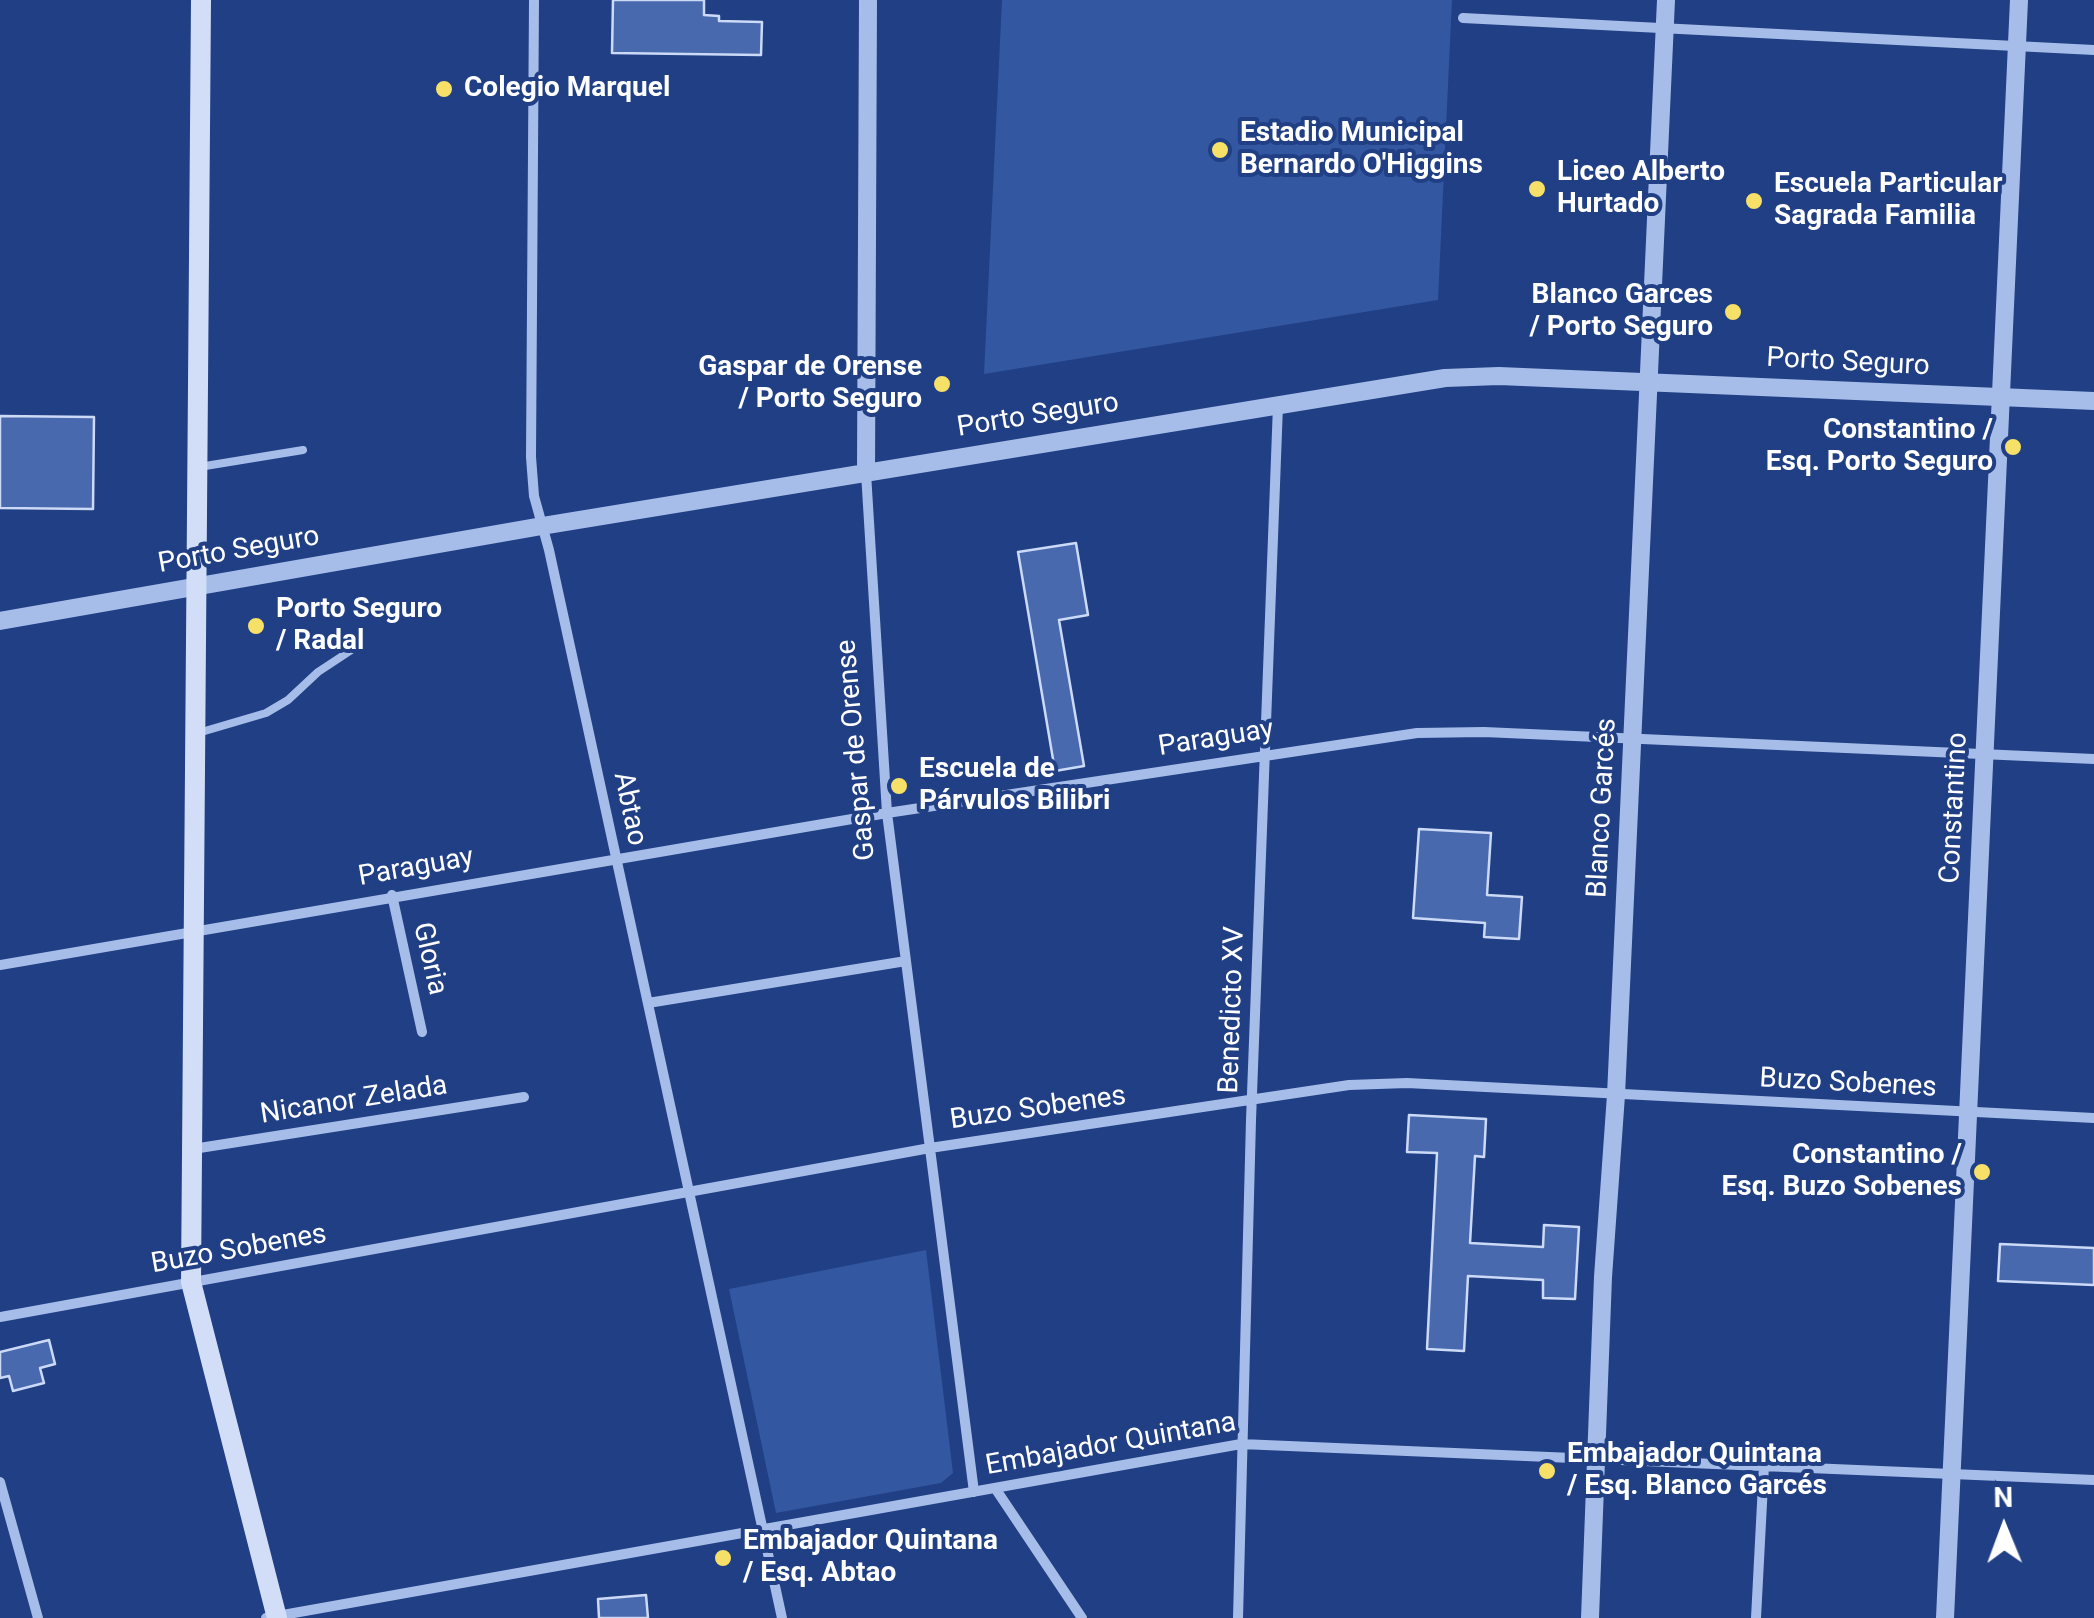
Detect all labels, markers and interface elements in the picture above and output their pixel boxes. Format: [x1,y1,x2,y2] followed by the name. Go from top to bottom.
[464,72,670,106] place label: Colegio Marquel
[433,78,455,100] marker: Colegio Marquel
[1240,117,1483,183] place label: Estadio Municipal Bernardo O'Higgins
[1209,139,1231,161] marker: Estadio Municipal Bernardo O'Higgins
[1557,156,1725,222] place label: Liceo Alberto Hurtado
[1774,168,2002,234] place label: Escuela Particular Sagrada Familia
[1526,178,1548,200] marker: Liceo Alberto Hurtado
[1743,190,1765,212] marker: Escuela Particular Sagrada Familia
[1529,279,1713,345] place label: Blanco Garces / Porto Seguro
[1722,301,1744,323] marker: Blanco Garces / Porto Seguro
[1766,342,1930,384] street label: Porto Seguro
[698,351,922,417] place label: Gaspar de Orense / Porto Seguro
[931,373,953,395] marker: Gaspar de Orense / Porto Seguro
[955,387,1121,445] street label: Porto Seguro
[1766,414,1993,480] place label: Constantino / Esq. Porto Seguro
[2002,436,2024,458] marker: Constantino / Esq. Porto Seguro
[156,520,322,582] street label: Porto Seguro
[276,593,442,659] place label: Porto Seguro / Radal
[245,615,267,637] marker: Porto Seguro / Radal
[831,638,883,862] street label: Gaspar de Orense
[1156,713,1276,765] street label: Paraguay
[1582,717,1624,899] street label: Blanco Garcés
[1934,732,1976,884] street label: Constantino
[919,753,1110,819] place label: Escuela de Párvulos Bilibri
[605,769,653,849] street label: Abtao
[888,775,910,797] marker: Escuela de Párvulos Bilibri
[356,841,476,895] street label: Paraguay
[404,919,454,999] street label: Gloria
[1213,926,1253,1094] street label: Benedicto XV
[1759,1063,1937,1105] street label: Buzo Sobenes
[258,1070,450,1132] street label: Nicanor Zelada
[948,1080,1128,1138] street label: Buzo Sobenes
[1722,1139,1962,1205] place label: Constantino / Esq. Buzo Sobenes
[1971,1161,1993,1183] marker: Constantino / Esq. Buzo Sobenes
[149,1218,329,1282] street label: Buzo Sobenes
[983,1406,1239,1484] street label: Embajador Quintana
[1567,1438,1827,1504] place label: Embajador Quintana / Esq. Blanco Garcés
[1536,1460,1558,1482] marker: Embajador Quintana / Esq. Blanco Garcés
[1954,1478,2054,1578] north arrow
[1993,1481,2014,1514] text: N
[743,1525,998,1591] place label: Embajador Quintana / Esq. Abtao
[712,1547,734,1569] marker: Embajador Quintana / Esq. Abtao

